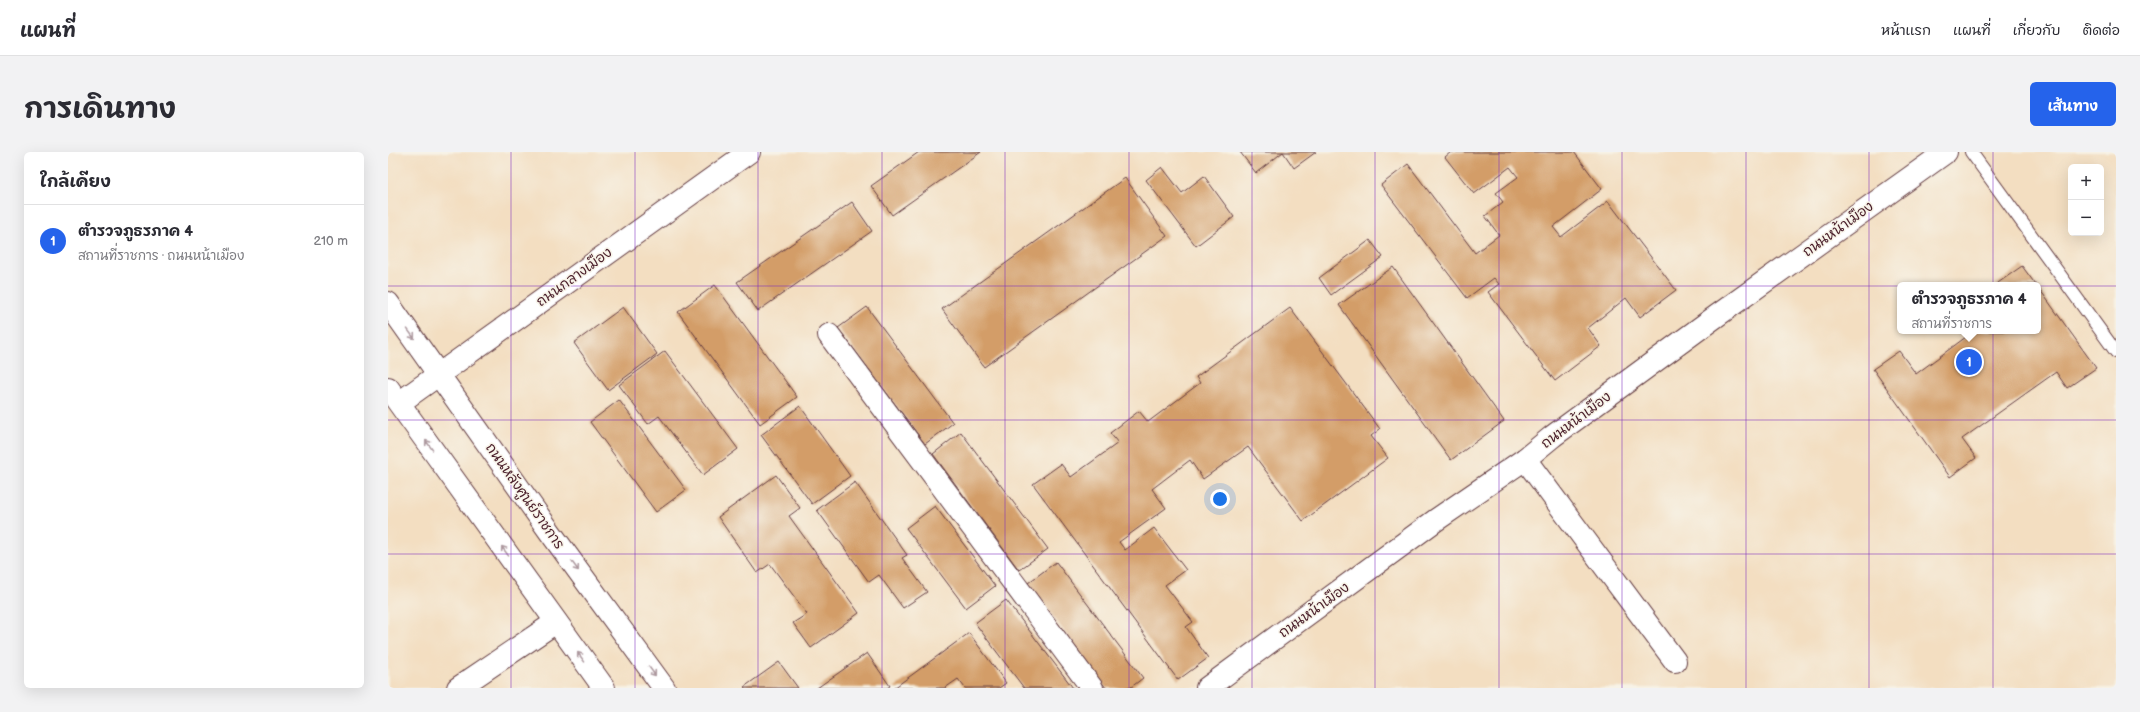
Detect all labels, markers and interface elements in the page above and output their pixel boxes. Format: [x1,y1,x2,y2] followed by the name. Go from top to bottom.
[20,20,76,43] text: แผนที่
[1881,22,1931,39] text: หน้าแรก
[1953,22,1991,39] text: แผนที่
[2013,22,2060,39] text: เกี่ยวกับ
[2082,22,2120,39] text: ติดต่อ
[2030,82,2116,126] button: เส้นทาง
[24,93,176,126] text: การเดินทาง
[2068,164,2104,236] map controls
[2068,164,2104,200] button: +
[40,172,111,192] text: ใกล้เคียง
[1799,198,1877,260] street label: ถนนหน้าเมือง
[2068,200,2104,236] button: −
[78,222,193,241] text: ตำรวจภูธรภาค 4
[50,233,56,249] text: 1
[314,233,348,249] text: 210 m
[533,244,615,310] street label: ถนนกลางเมือง
[78,248,244,264] text: สถานที่ราชการ · ถนนหน้าเมือง
[1897,282,2041,334] popup
[1911,290,2027,309] text: ตำรวจภูธรภาค 4
[1911,316,1992,332] text: สถานที่ราชการ
[407,329,415,340] one-way arrow
[1956,347,1982,377] pin: 1
[1538,388,1614,452] street label: ถนนหน้าเมือง
[481,439,569,553] street label: ถนนหลังศูนย์ราชการ
[425,440,434,451] one-way arrow
[1210,489,1230,509] your location
[501,546,509,557] one-way arrow
[571,561,579,572] one-way arrow
[1275,579,1353,641] street label: ถนนหน้าเมือง
[577,651,585,662] one-way arrow
[647,666,656,677] one-way arrow

